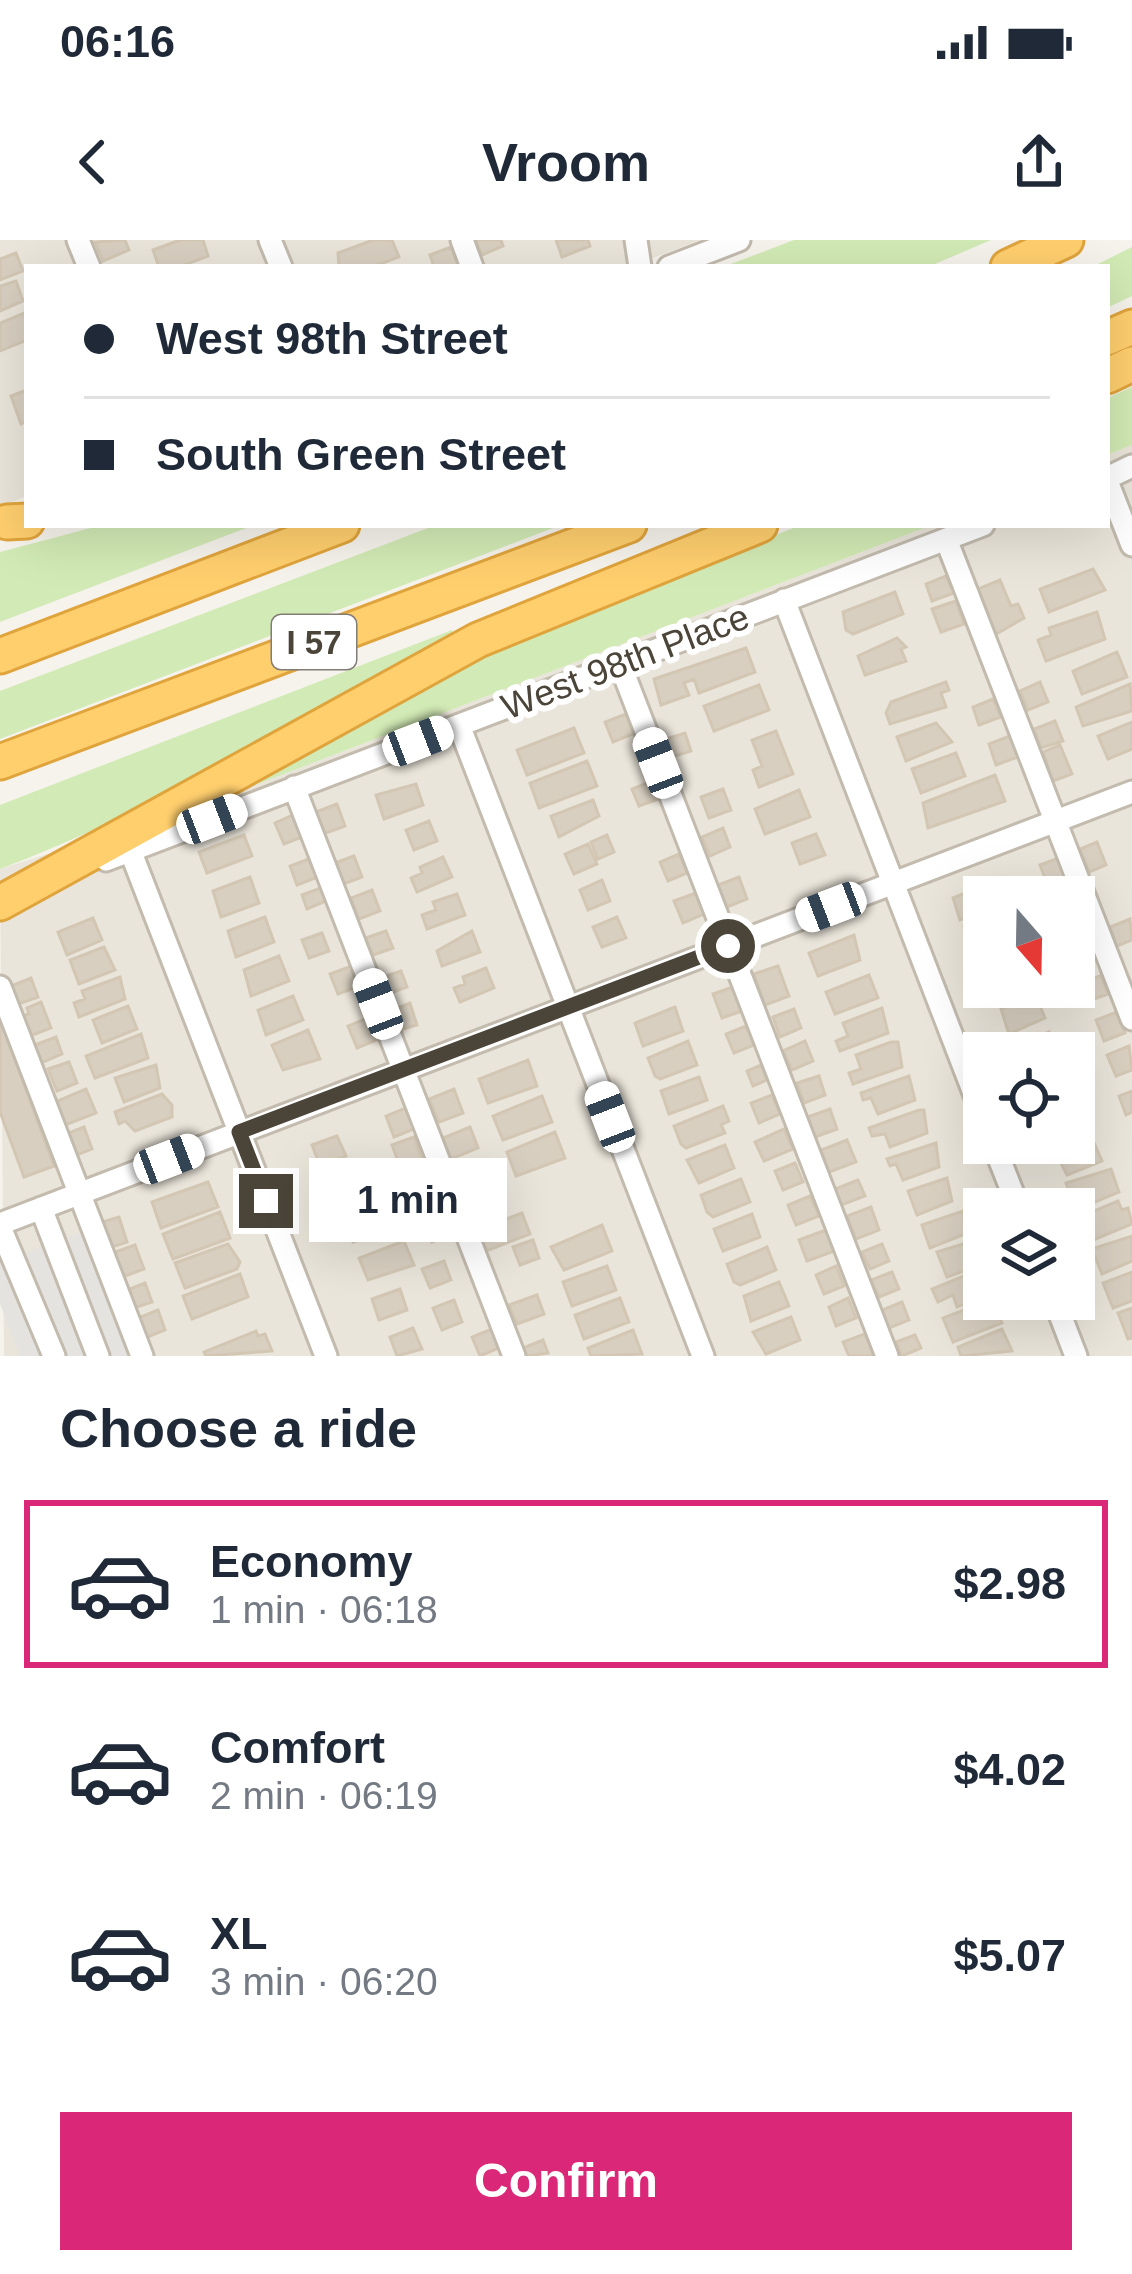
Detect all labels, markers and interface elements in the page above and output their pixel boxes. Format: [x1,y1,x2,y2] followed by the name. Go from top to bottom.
[60,16,175,67] text: 06:16
[60,129,126,195] icon: back
[1006,129,1072,195] icon: share
[482,132,650,192] text: Vroom
[156,313,508,364] text: West 98th Street
[156,429,566,480] text: South Green Street
[496,595,755,727] street label: West 98th Place
[272,615,356,669] road number: I 57
[378,711,458,771] car
[628,723,688,803] car
[172,789,252,849] car
[963,876,1095,1008] north arrow
[963,876,1095,1320] map controls
[791,877,871,937] car
[701,919,755,973] route start
[348,964,408,1044] car
[963,1032,1095,1164] button: locate
[580,1077,640,1157] car
[129,1129,209,1189] car
[308,1159,506,1243] callout: 1 min
[239,1174,293,1228] route end
[357,1178,459,1221] text: 1 min
[963,1188,1095,1320] button: layers
[60,1398,417,1458] text: Choose a ride
[66,1530,174,1638] icon: car
[210,1536,413,1587] text: Economy
[953,1558,1066,1609] text: $2.98
[210,1588,438,1631] text: 1 min · 06:18
[66,1716,174,1824] icon: car
[210,1722,385,1773] text: Comfort
[953,1744,1066,1795] text: $4.02
[210,1774,438,1817] text: 2 min · 06:19
[66,1902,174,2010] icon: car
[210,1908,268,1959] text: XL
[953,1930,1066,1981] text: $5.07
[210,1960,438,2003] text: 3 min · 06:20
[60,2112,1072,2250] button: Confirm

